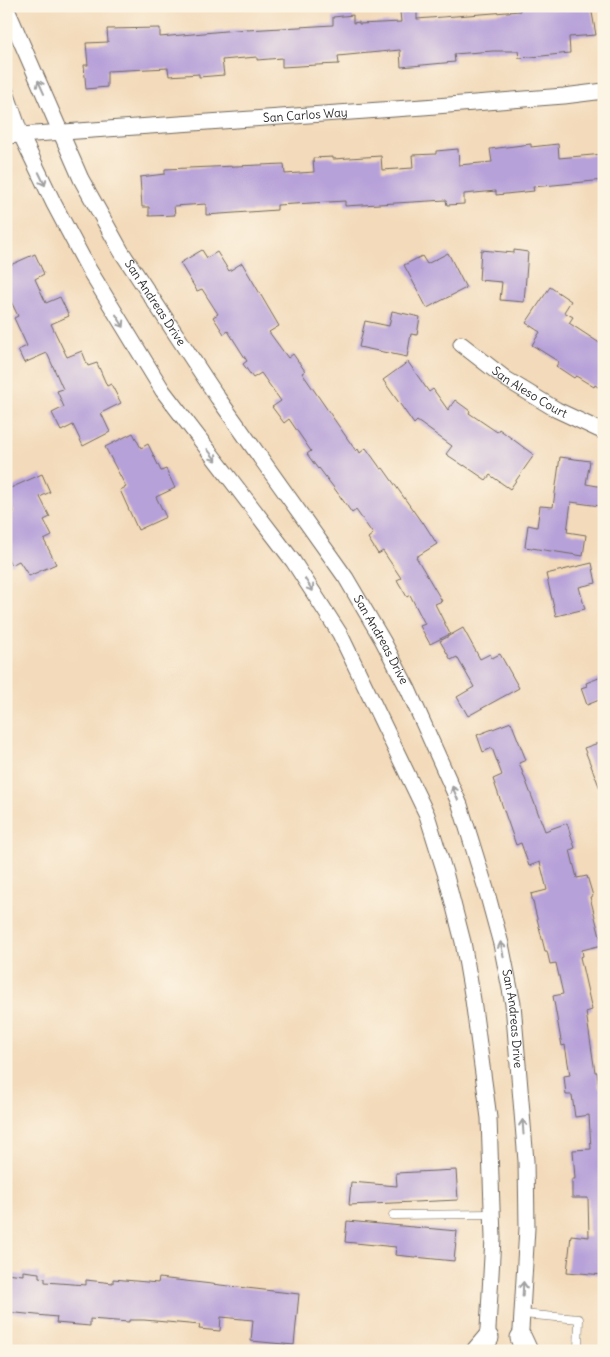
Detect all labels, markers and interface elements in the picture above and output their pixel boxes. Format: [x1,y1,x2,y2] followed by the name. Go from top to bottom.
[35,80,45,95] one-way arrow
[262,104,348,125] street label: San Carlos Way
[37,171,47,186] one-way arrow
[122,257,189,348] street label: San Andreas Drive
[115,314,125,328] one-way arrow
[489,363,570,421] street label: San Aleso Court
[206,448,217,461] one-way arrow
[304,578,314,592] one-way arrow
[351,592,412,687] street label: San Andreas Drive
[449,786,459,801] one-way arrow
[497,941,506,957] one-way arrow
[499,968,526,1069] street label: San Andreas Drive
[518,1119,528,1135] one-way arrow
[519,1282,528,1298] one-way arrow

